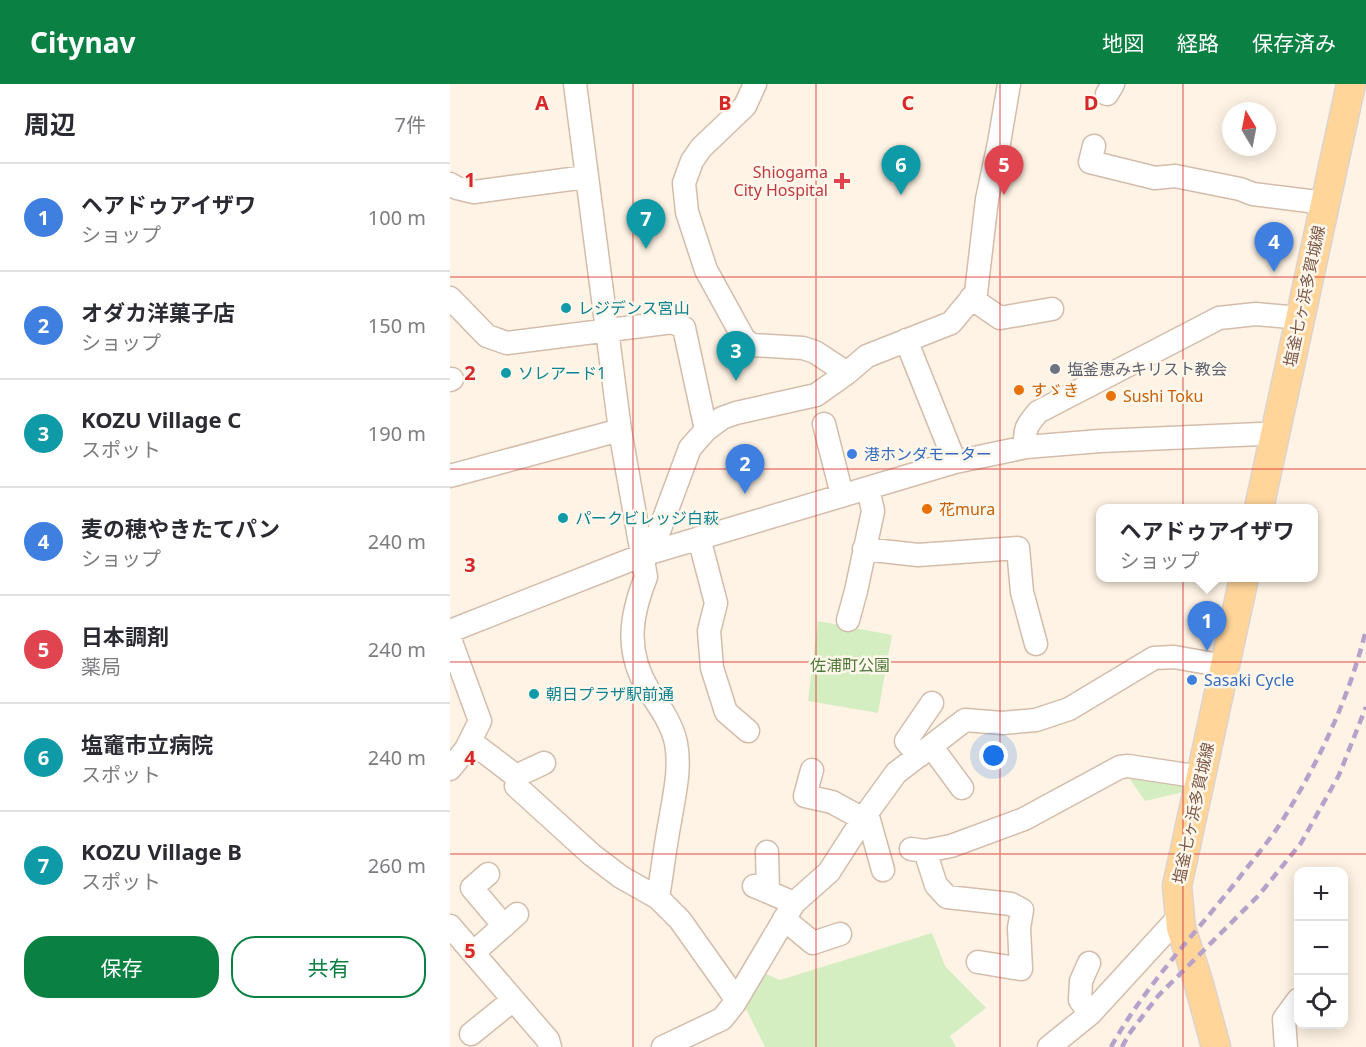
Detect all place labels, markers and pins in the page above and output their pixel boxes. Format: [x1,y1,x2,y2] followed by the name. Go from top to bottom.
[882,146,920,195] pin: 6
[984,146,1024,195] pin: 5
[734,161,828,201] place label: Shiogama City Hospital
[833,172,851,190] marker: Shiogama City Hospital
[626,200,666,249] pin: 7
[1254,222,1294,272] pin: 4
[578,297,690,319] place label: レジデンス宮山
[559,301,573,315] marker: レジデンス宮山
[716,332,756,381] pin: 3
[1067,358,1227,380] place label: 塩釜恵みキリスト教会
[518,362,606,384] place label: ソレアード1
[1048,362,1062,376] marker: 塩釜恵みキリスト教会
[499,366,513,380] marker: ソレアード1
[1031,379,1079,401] place label: すゞき
[1012,383,1026,397] marker: すゞき
[1123,385,1203,407] place label: Sushi Toku
[1104,389,1118,403] marker: Sushi Toku
[864,443,992,465] place label: 港ホンダモーター
[726,444,764,494] pin: 2
[845,447,859,461] marker: 港ホンダモーター
[939,498,995,520] place label: 花mura
[920,502,934,516] marker: 花mura
[575,507,719,529] place label: パークビレッジ白萩
[556,511,570,525] marker: パークビレッジ白萩
[1188,602,1227,651] pin: 1
[1204,669,1294,691] place label: Sasaki Cycle
[1185,673,1199,687] marker: Sasaki Cycle
[546,683,674,705] place label: 朝日プラザ駅前通
[527,687,541,701] marker: 朝日プラザ駅前通

